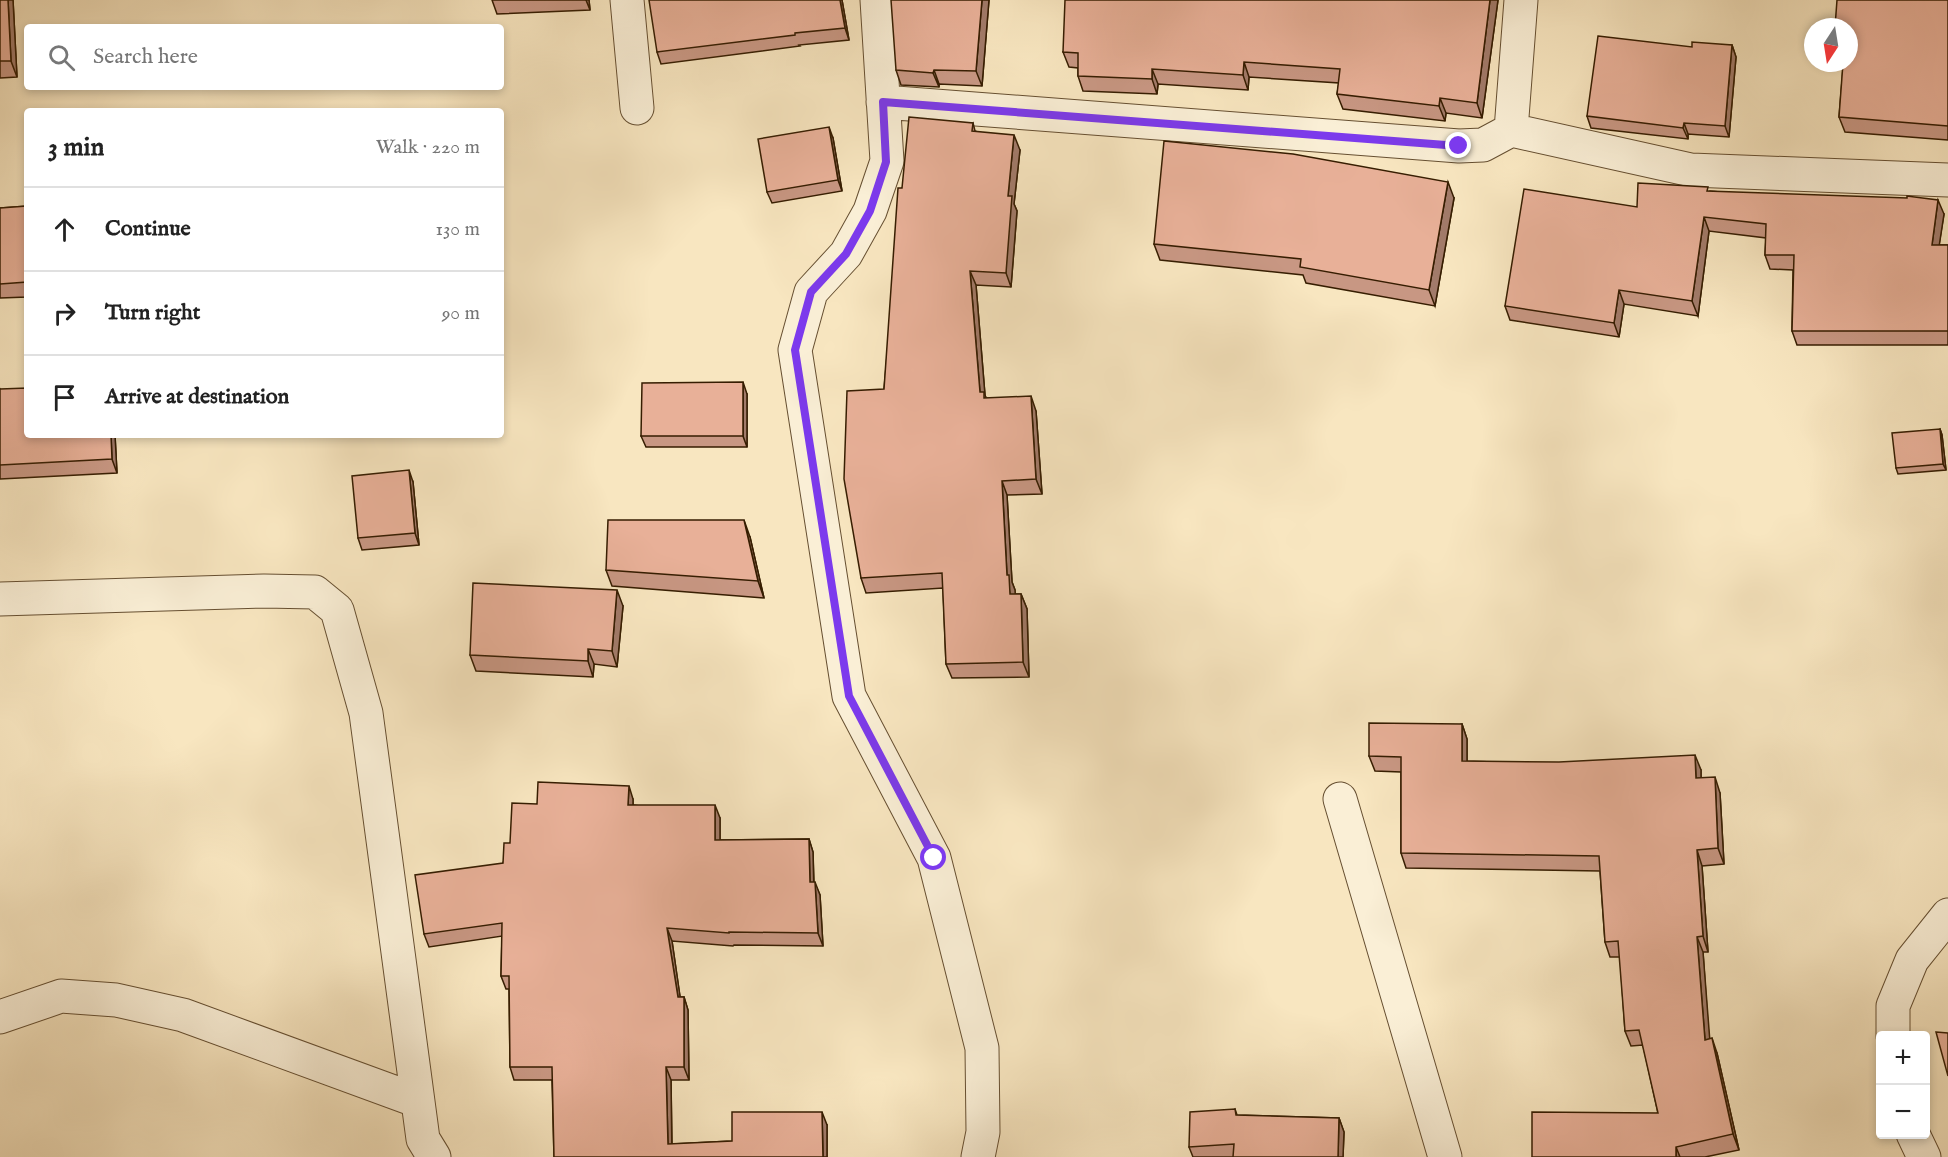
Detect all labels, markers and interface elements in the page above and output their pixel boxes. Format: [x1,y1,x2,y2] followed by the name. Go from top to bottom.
[1804,18,1858,72] north arrow
[24,24,504,90] search box
[45,41,78,74] icon: search
[93,43,198,71] text: Search here
[48,131,104,164] text: 3 min
[1445,132,1471,158] route end
[376,135,480,160] text: Walk · 220 m
[48,213,81,246] icon: ahead
[105,215,191,243] text: Continue
[435,217,480,242] text: 130 m
[48,297,81,330] icon: right
[105,299,200,327] text: Turn right
[442,301,480,326] text: 90 m
[48,381,81,414] icon: arrive
[105,383,289,411] text: Arrive at destination
[920,844,946,870] route start
[1876,1031,1930,1139] map controls
[1876,1031,1930,1085] button: +
[1876,1085,1930,1139] button: −

